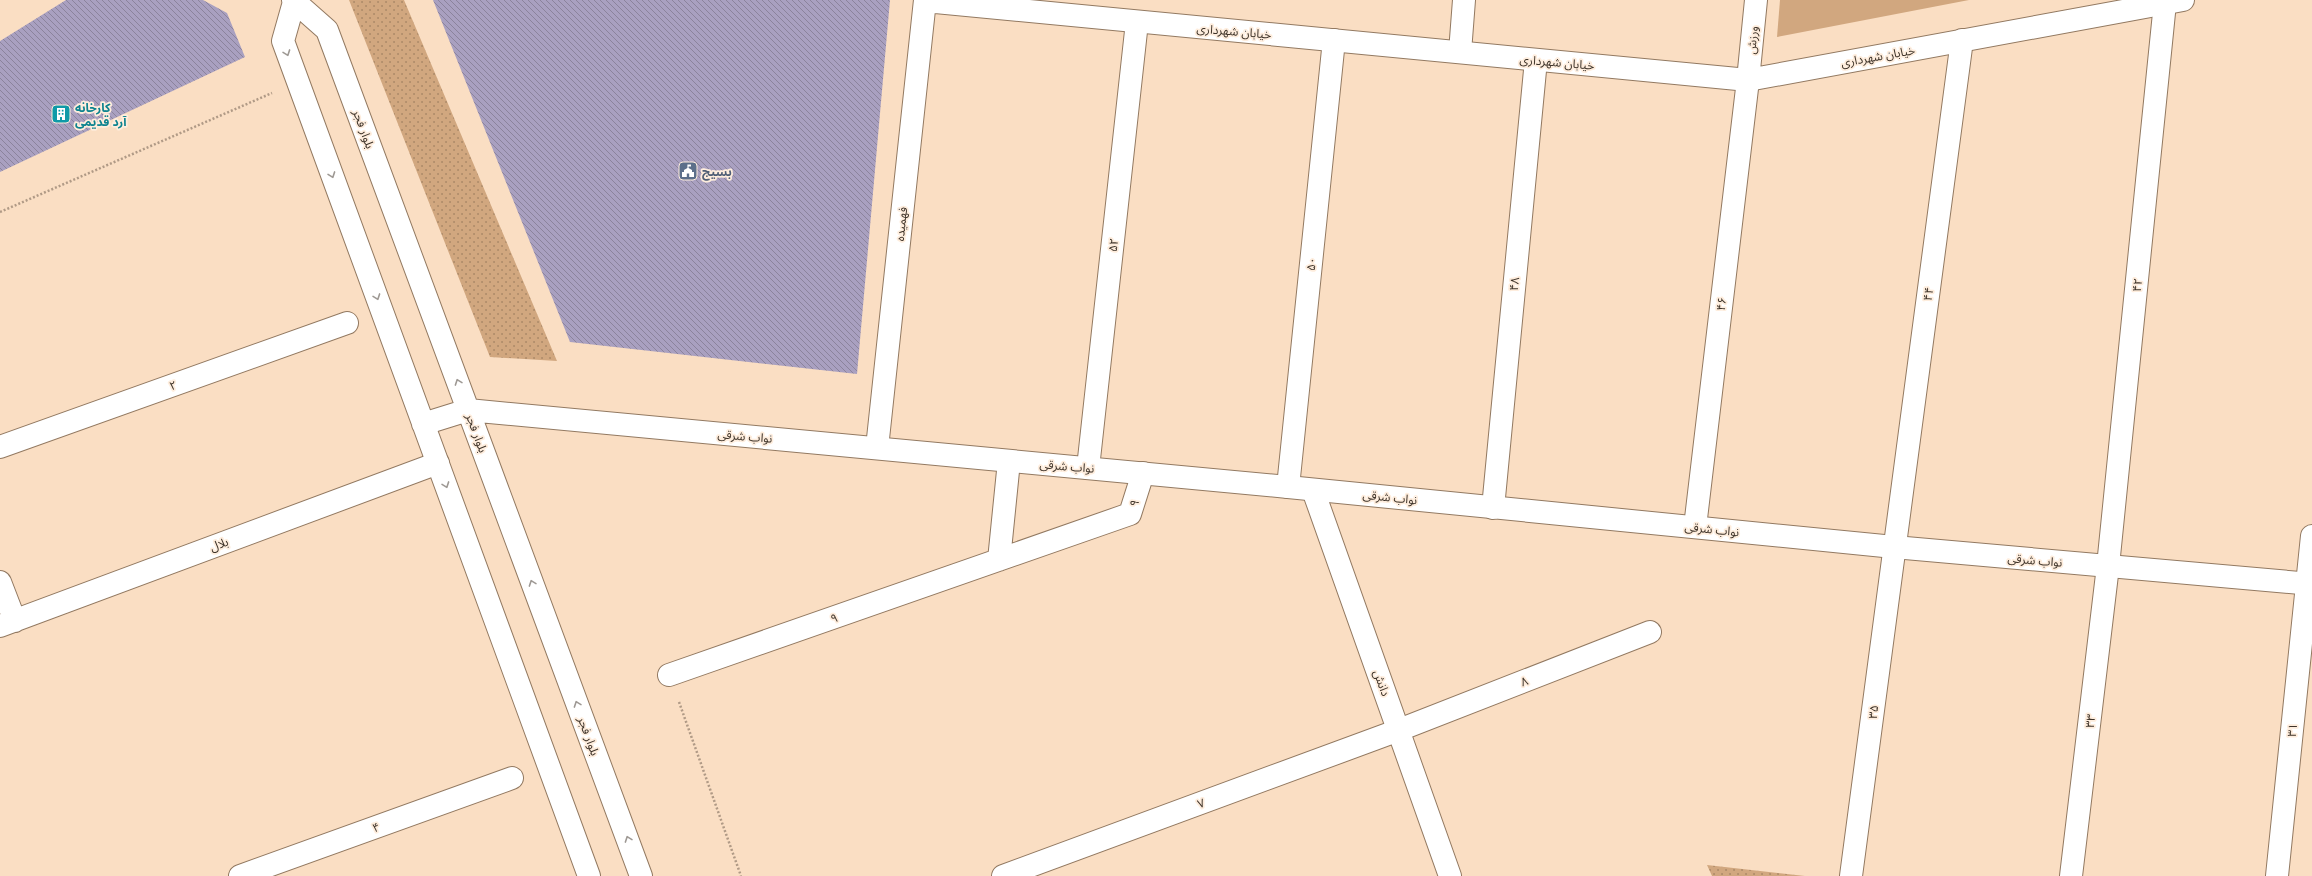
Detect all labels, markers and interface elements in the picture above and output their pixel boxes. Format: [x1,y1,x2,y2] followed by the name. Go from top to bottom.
[1196,19,1272,43] street label: خیابان شهرداری
[1742,25,1762,55] street label: ورزش
[1840,41,1916,71] street label: خیابان شهرداری
[283,49,291,56] one-way arrow
[1519,50,1595,74] street label: خیابان شهرداری
[75,99,128,130] place label: کارخانه آرد قدیمی
[50,103,72,125] building icon: کارخانه آرد قدیمی
[349,106,379,151] street label: بلوار فجر
[677,160,699,182] public building icon: بسیج
[702,163,732,181] place label: بسیج
[328,171,336,178] one-way arrow
[891,206,911,242] street label: فهمیده
[1104,237,1122,253] street label: ۵۲
[1302,256,1320,272] street label: ۵۰
[1505,276,1523,292] street label: ۴۸
[2128,277,2146,293] street label: ۴۲
[1919,286,1937,302] street label: ۴۴
[372,293,381,300] one-way arrow
[1712,296,1730,312] street label: ۴۶
[167,376,179,394] street label: ۲
[454,379,462,386] one-way arrow
[462,410,492,455] street label: بلوار فجر
[717,425,773,447] street label: نواب شرقی
[1039,455,1095,477] street label: نواب شرقی
[441,481,449,488] one-way arrow
[1362,486,1418,508] street label: نواب شرقی
[1125,497,1143,509] street label: ۹
[1684,518,1740,540] street label: نواب شرقی
[207,533,231,555] street label: بلال
[2007,549,2063,571] street label: نواب شرقی
[529,579,537,586] one-way arrow
[828,609,840,627] street label: ۹
[1369,667,1395,699] street label: دانش
[1518,672,1530,690] street label: ۸
[574,701,582,708] one-way arrow
[1864,704,1882,720] street label: ۳۵
[574,713,604,758] street label: بلوار فجر
[2081,713,2099,729] street label: ۳۳
[2283,722,2301,738] street label: ۳۱
[1195,794,1207,812] street label: ۷
[370,818,382,836] street label: ۴
[624,836,632,843] one-way arrow

